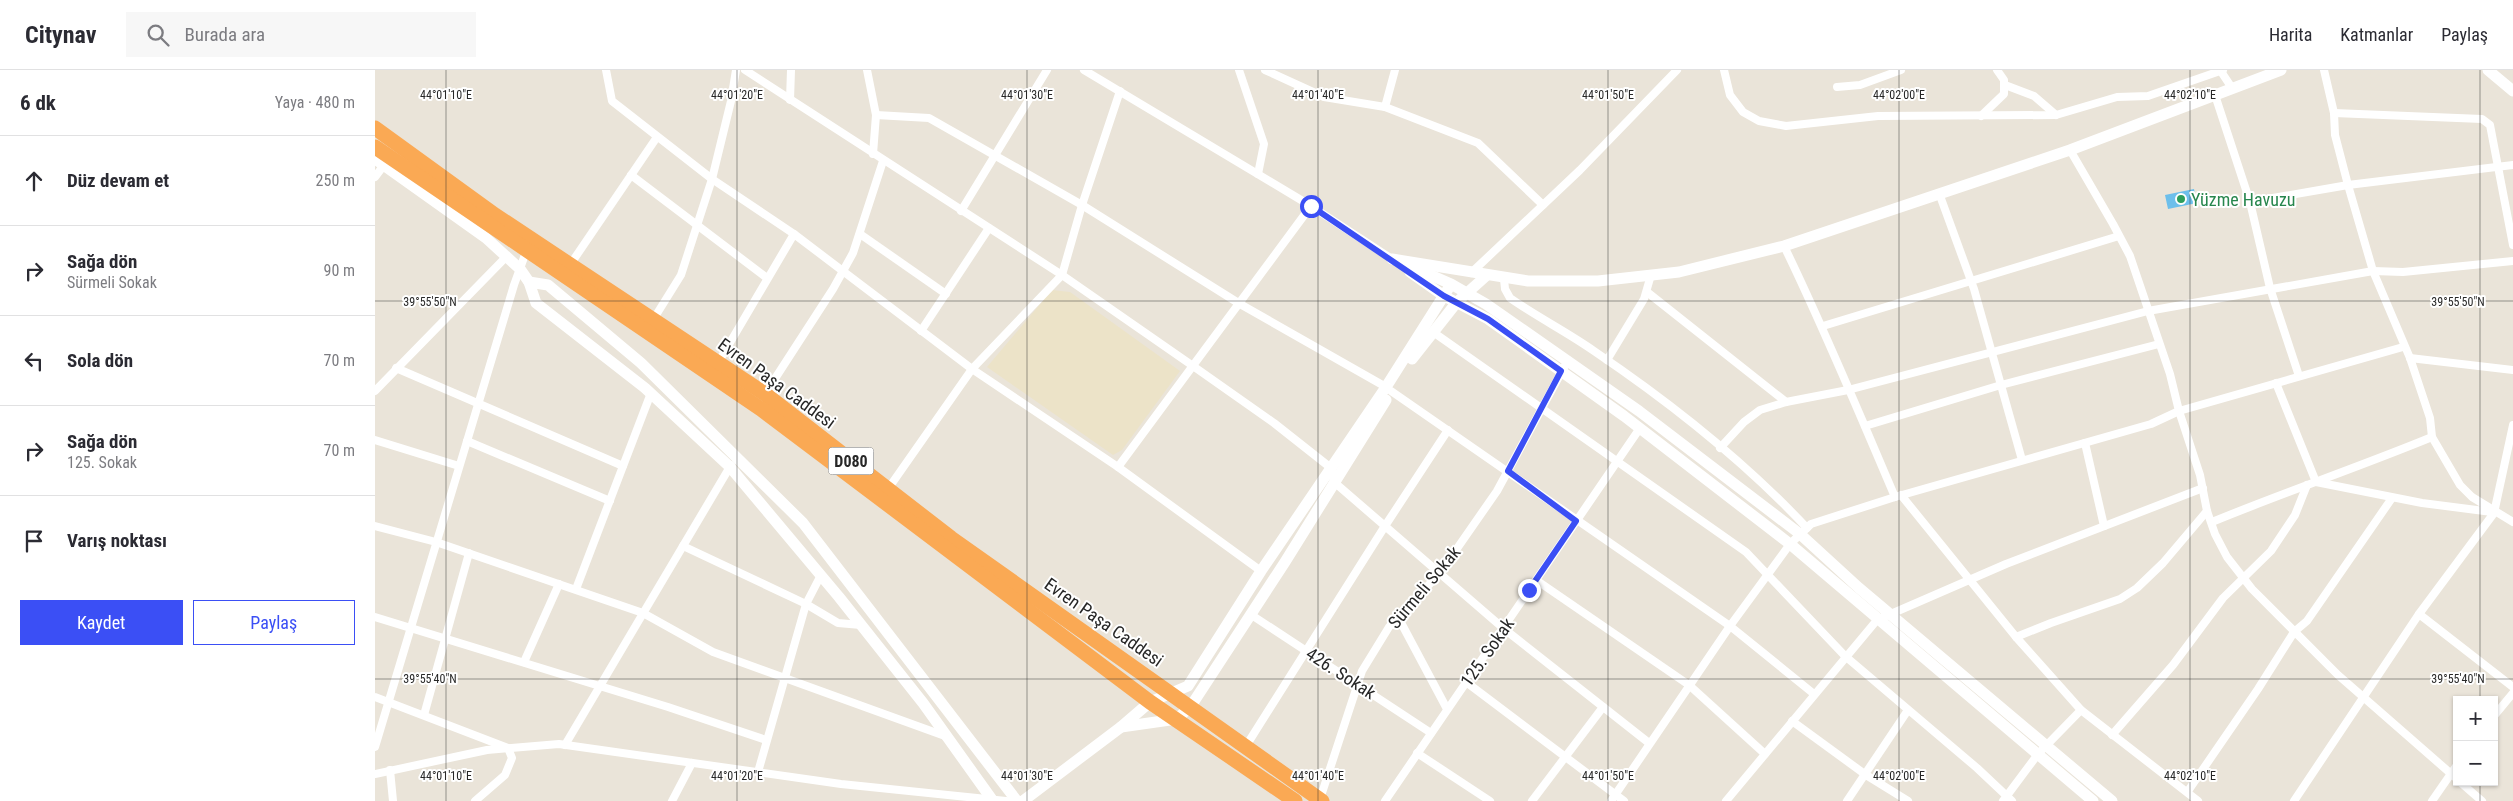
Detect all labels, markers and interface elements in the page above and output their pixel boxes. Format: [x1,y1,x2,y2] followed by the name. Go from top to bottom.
[126,12,476,57] search box
[25,21,96,49] text: Citynav
[144,21,172,49] icon: search
[184,23,265,46] text: Burada ara
[2269,24,2312,45] text: Harita
[2340,24,2413,45] text: Katmanlar
[2441,24,2488,45] text: Paylaş
[420,88,472,102] text: 44°01'10"E
[711,88,763,102] text: 44°01'20"E
[1001,88,1053,102] text: 44°01'30"E
[1292,88,1344,102] text: 44°01'40"E
[1582,88,1634,102] text: 44°01'50"E
[1873,88,1925,102] text: 44°02'00"E
[2164,88,2216,102] text: 44°02'10"E
[20,91,56,115] text: 6 dk
[275,93,355,112] text: Yaya · 480 m
[20,167,48,195] icon: ahead
[67,169,169,192] text: Düz devam et
[316,171,355,190] text: 250 m
[2191,189,2295,210] place label: Yüzme Havuzu
[2175,193,2187,205] marker: Yüzme Havuzu
[1300,195,1323,218] route start
[67,250,137,273] text: Sağa dön
[20,257,48,285] icon: right
[323,261,355,280] text: 90 m
[67,273,157,292] text: Sürmeli Sokak
[403,295,457,309] text: 39°55'50"N
[2431,295,2485,309] text: 39°55'50"N
[714,333,840,433] street label: Evren Paşa Caddesi
[20,347,48,375] icon: left
[67,349,133,372] text: Sola dön
[323,351,355,370] text: 70 m
[67,430,137,453] text: Sağa dön
[20,437,48,465] icon: right
[323,441,355,460] text: 70 m
[829,448,873,474] road number: D080
[67,453,137,472] text: 125. Sokak
[20,527,48,555] icon: arrive
[67,529,167,552] text: Varış noktası
[1383,542,1465,632] street label: Sürmeli Sokak
[1041,573,1167,671] street label: Evren Paşa Caddesi
[1518,579,1541,602] route end
[20,600,183,645] button: Kaydet
[193,600,355,645] button: Paylaş
[1456,614,1518,690] street label: 125. Sokak
[1302,643,1380,703] street label: 426. Sokak
[403,672,457,686] text: 39°55'40"N
[2431,672,2485,686] text: 39°55'40"N
[2453,696,2498,786] map controls
[2453,696,2498,741] button: +
[2453,741,2498,786] button: −
[420,769,472,783] text: 44°01'10"E
[711,769,763,783] text: 44°01'20"E
[1001,769,1053,783] text: 44°01'30"E
[1292,769,1344,783] text: 44°01'40"E
[1582,769,1634,783] text: 44°01'50"E
[1873,769,1925,783] text: 44°02'00"E
[2164,769,2216,783] text: 44°02'10"E

